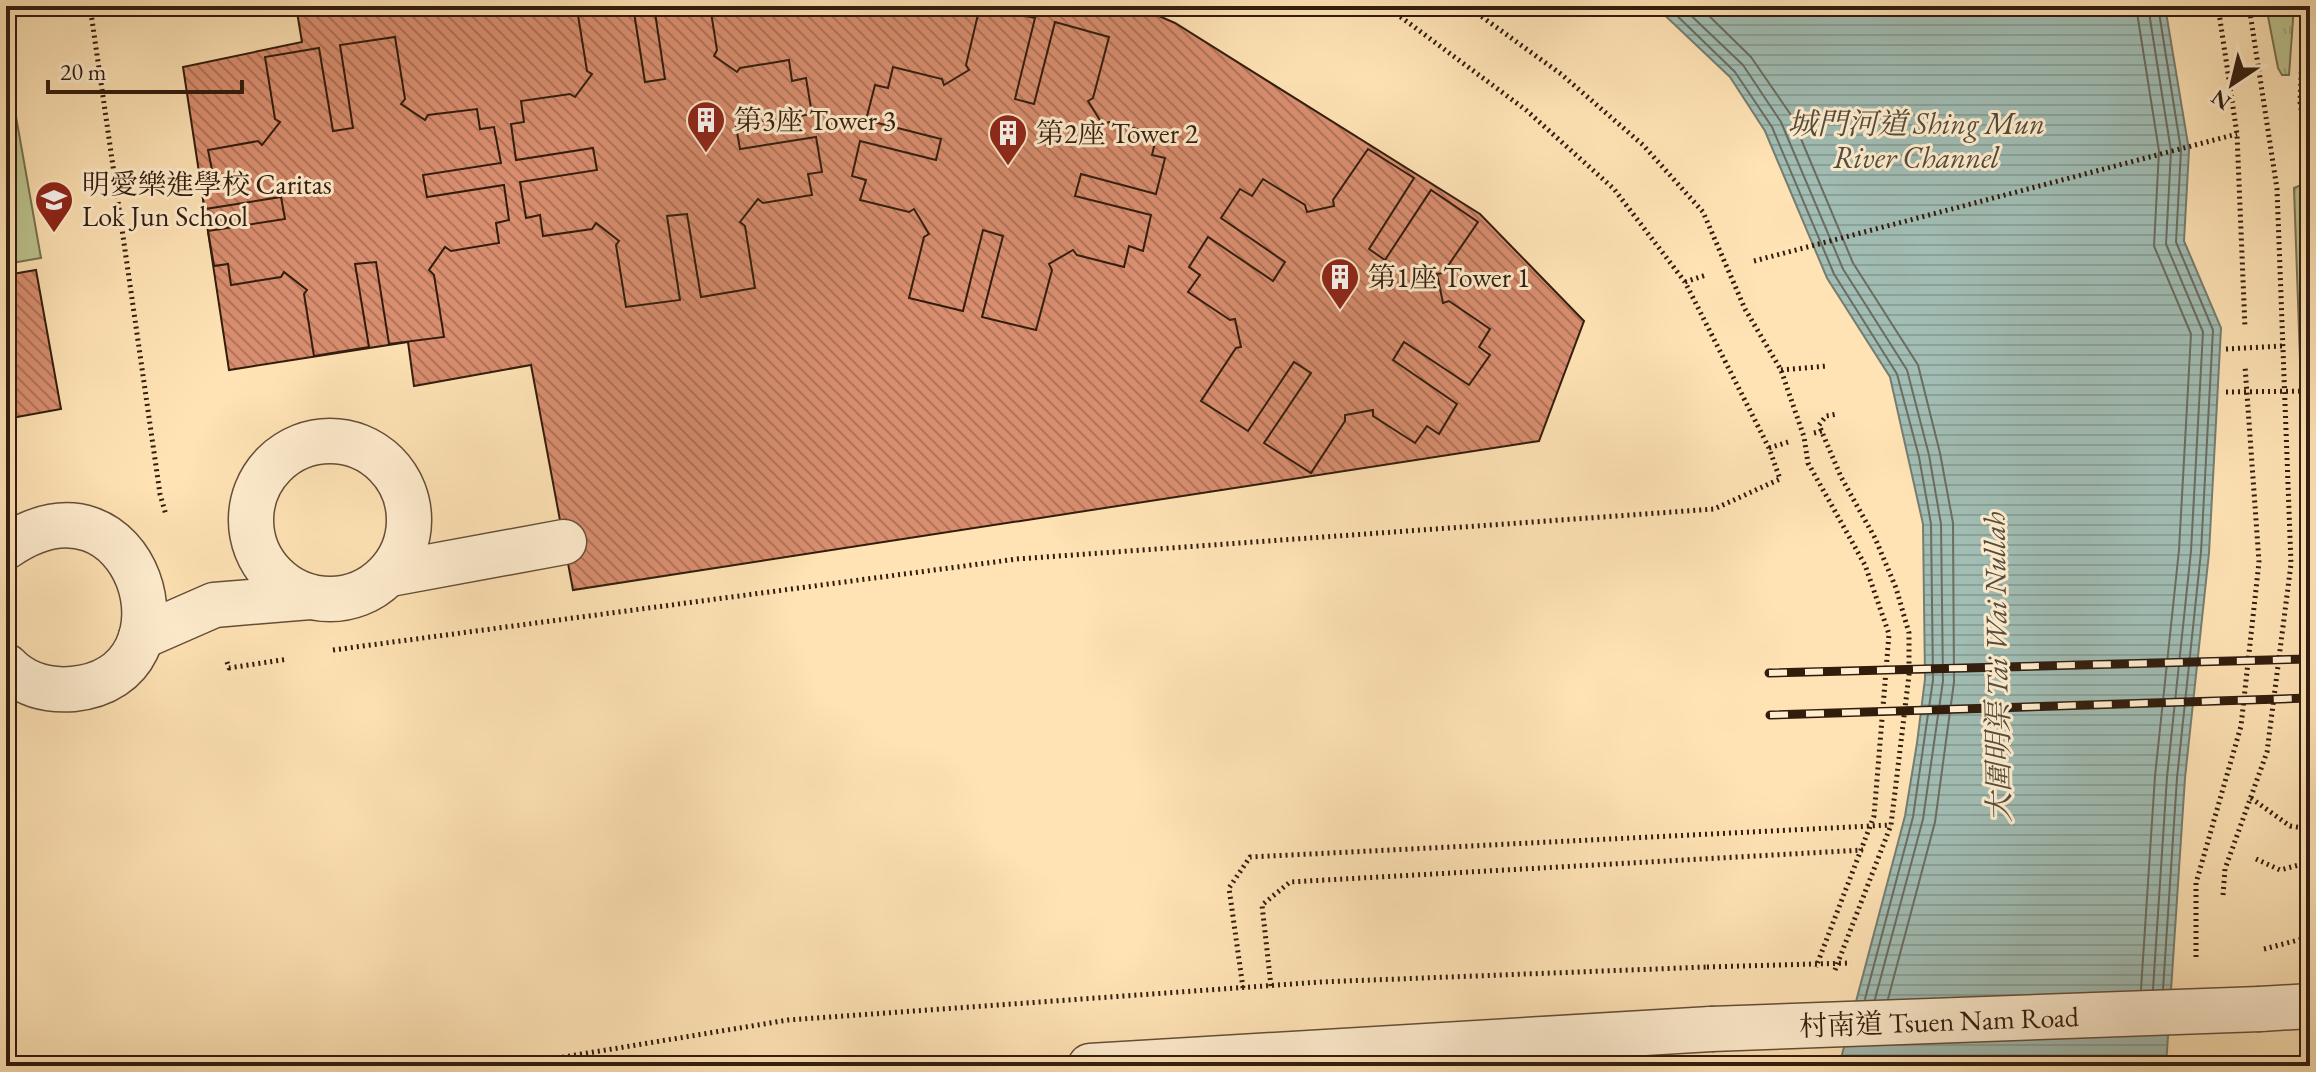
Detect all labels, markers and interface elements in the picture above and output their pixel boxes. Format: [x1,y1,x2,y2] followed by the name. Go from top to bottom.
[48,44,242,94] scale bar
[2192,44,2272,124] north arrow
[60,56,107,87] text: 20 m
[2205,83,2236,117] text: N
[685,99,727,154] building icon: 第3座 Tower 3
[734,102,896,138] place label: 第3座 Tower 3
[1787,104,2045,177] water label: 城門河道 Shing Mun River Channel
[987,112,1029,167] building icon: 第2座 Tower 2
[1036,115,1199,151] place label: 第2座 Tower 2
[82,166,332,234] place label: 明愛樂進學校 Caritas Lok Jun School
[33,179,75,234] school or university icon: 明愛樂進學校 Caritas Lok Jun School
[1319,256,1361,311] building icon: 第1座 Tower 1
[1368,259,1530,295] place label: 第1座 Tower 1
[1974,511,2019,823] water label: 大圍明渠 Tai Wai Nullah
[1798,998,2080,1044] street label: 村南道 Tsuen Nam Road

